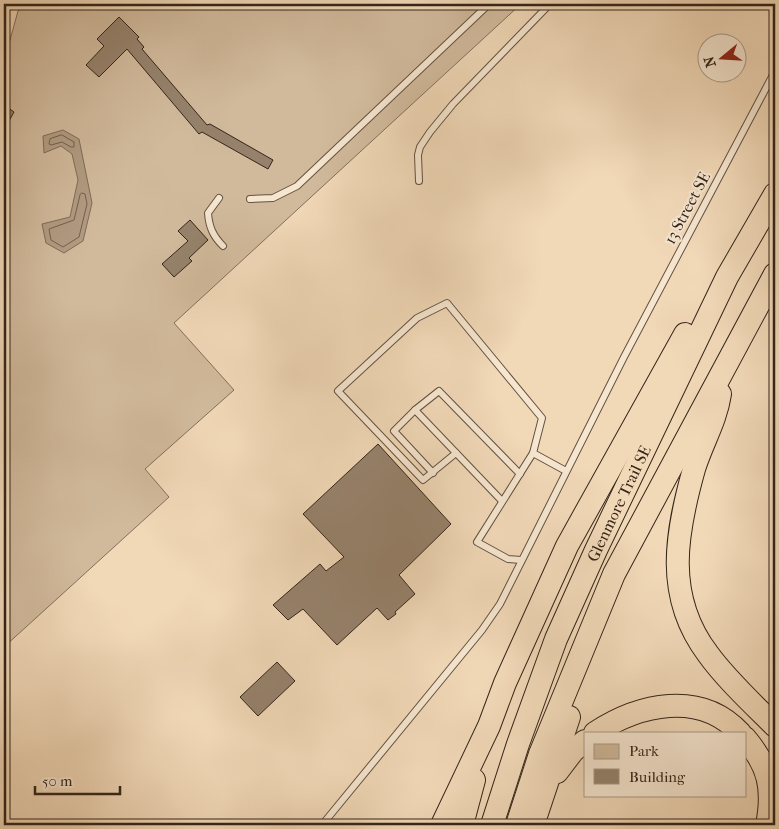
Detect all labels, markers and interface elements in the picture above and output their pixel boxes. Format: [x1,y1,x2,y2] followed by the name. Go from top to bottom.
[696,32,746,82] north arrow
[700,54,720,70] text: N
[660,168,714,248] street label: 13 Street SE
[583,442,654,565] street label: Glenmore Trail SE
[584,732,746,796] legend
[629,742,659,760] text: Park
[35,764,120,796] scale bar
[629,768,686,786] text: Building
[42,772,73,790] text: 50 m

